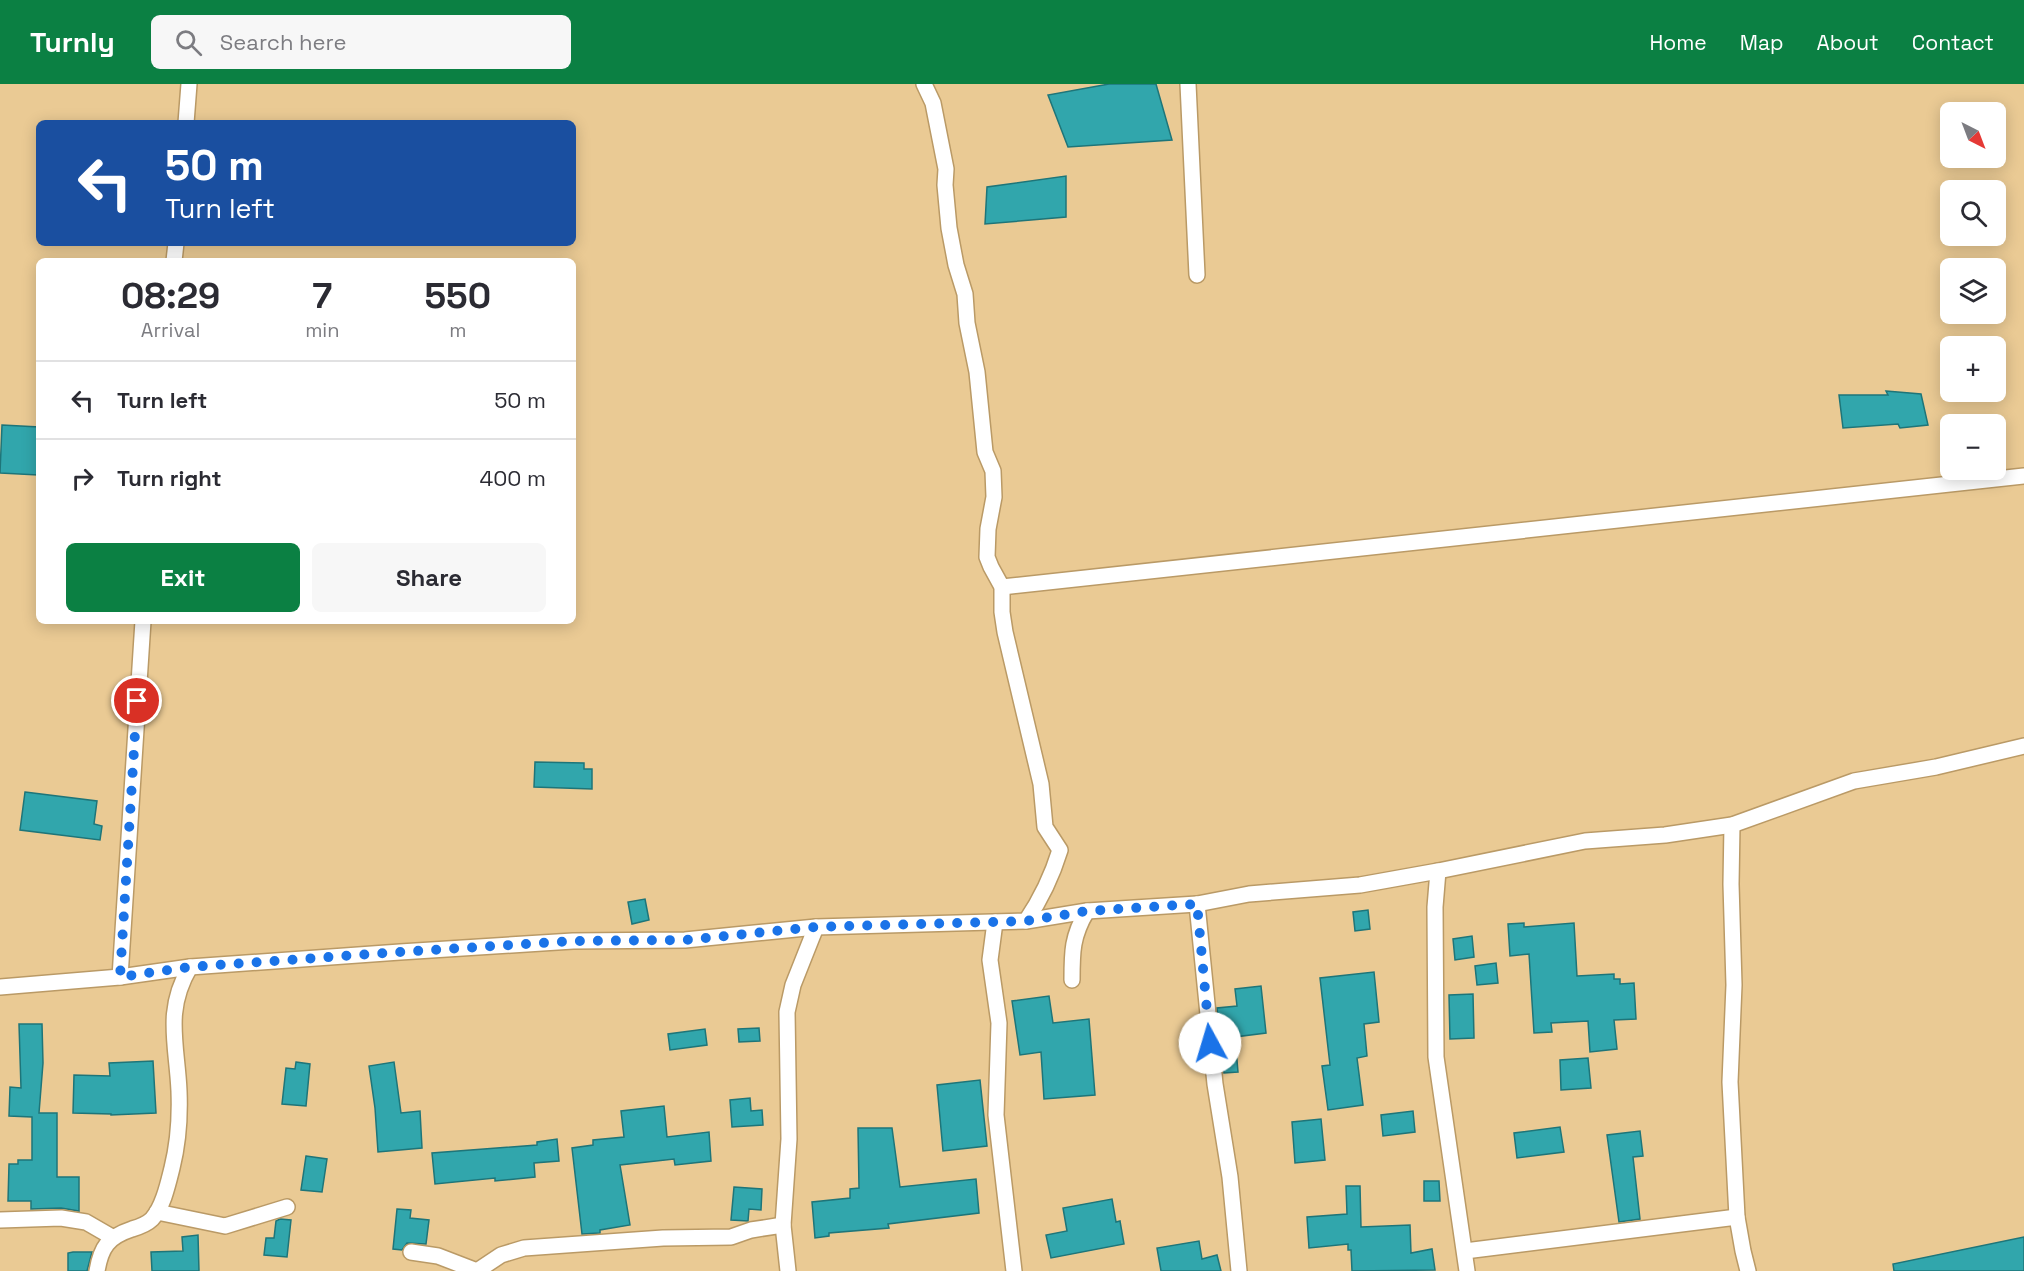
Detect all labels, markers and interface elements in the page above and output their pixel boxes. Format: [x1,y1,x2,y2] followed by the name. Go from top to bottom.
[151,15,571,69] search box
[30,24,115,60] text: Turnly
[172,26,205,59] icon: search
[220,28,347,56] text: Search here
[1649,29,1707,56] text: Home
[1740,29,1784,56] text: Map
[1817,29,1879,56] text: About
[1912,29,1994,56] text: Contact
[1940,102,2006,168] north arrow
[1940,102,2006,480] map controls
[165,139,264,192] text: 50 m
[66,144,144,222] icon: left
[1940,180,2006,246] button: search
[165,191,275,226] text: Turn left
[1940,258,2006,324] button: layers
[121,273,220,319] text: 08:29
[312,273,332,319] text: 7
[424,273,491,319] text: 550
[141,317,200,343] text: Arrival
[305,317,340,343] text: min
[449,317,466,343] text: m
[1940,336,2006,402] button: +
[66,384,99,417] icon: left
[117,386,207,414] text: Turn left
[494,386,546,414] text: 50 m
[1940,414,2006,480] button: −
[66,462,99,495] icon: right
[117,464,222,492] text: Turn right
[479,464,546,492] text: 400 m
[66,543,300,612] button: Exit
[312,543,546,612] button: Share
[111,675,162,726] pin
[120,684,153,717] icon: arrive
[1178,1011,1242,1075] position arrow

